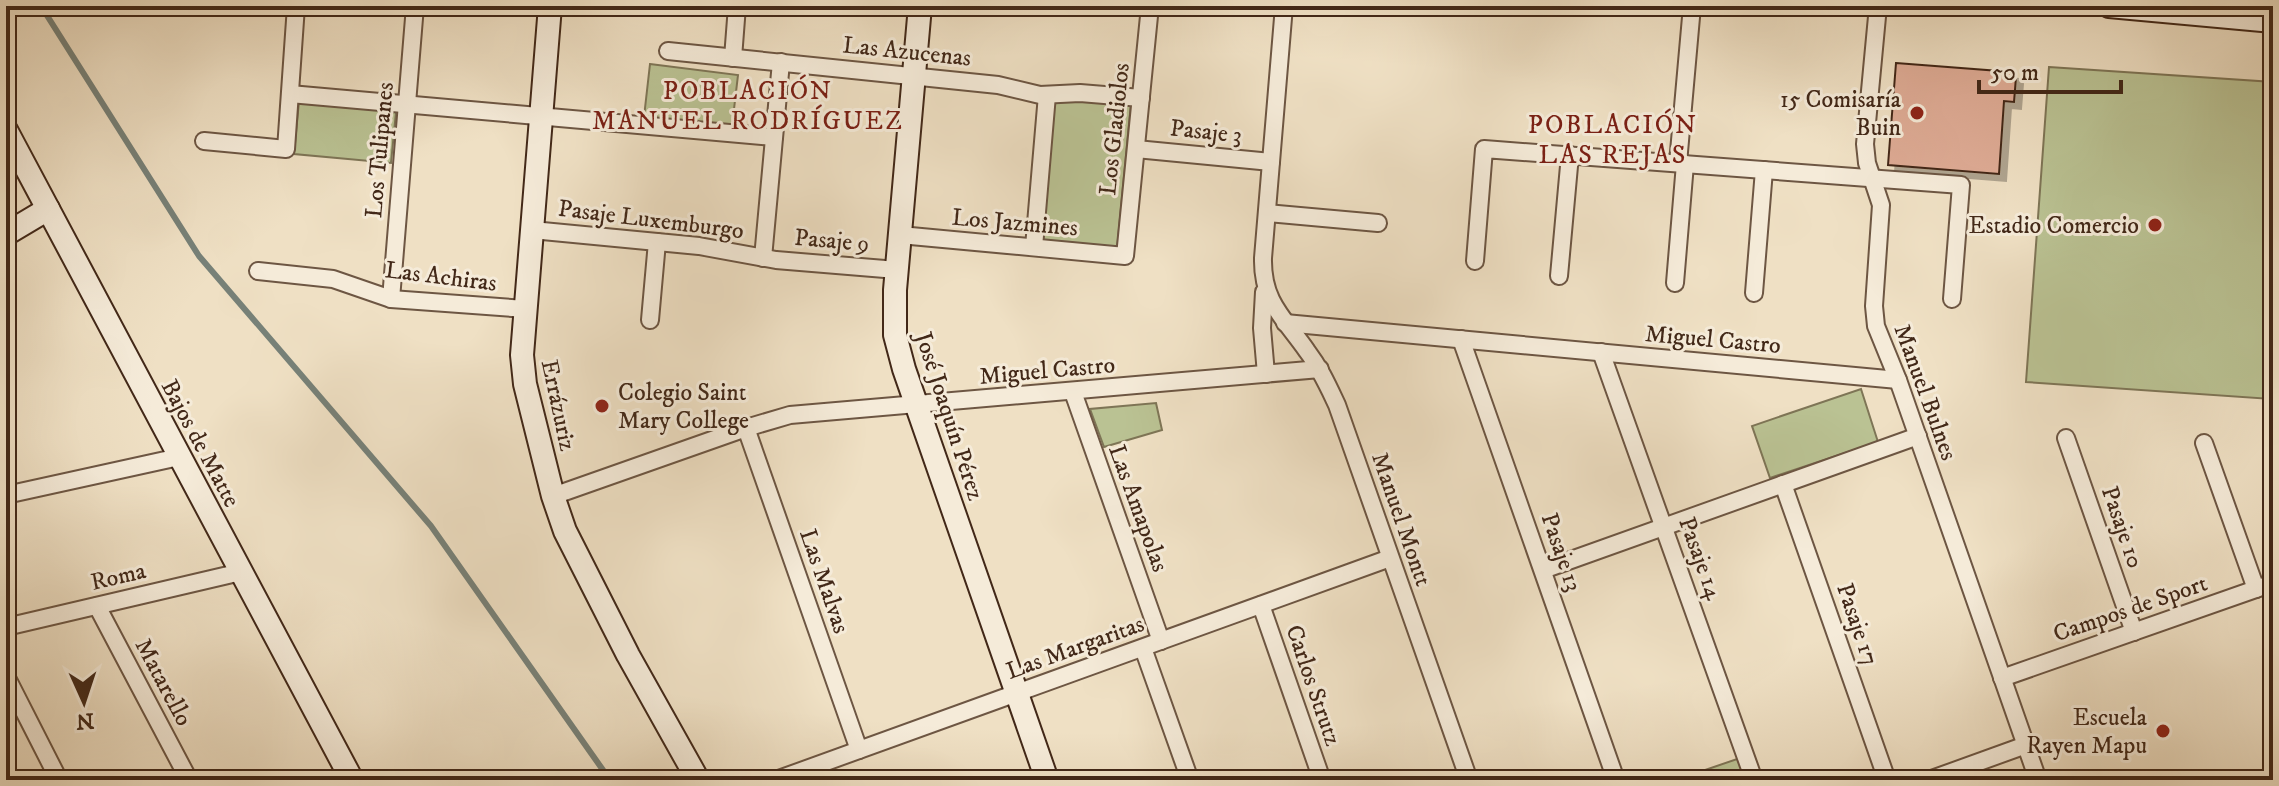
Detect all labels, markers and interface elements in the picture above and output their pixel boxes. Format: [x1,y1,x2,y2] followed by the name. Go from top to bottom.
[841,30,973,74] street label: Las Azucenas
[1979,44,2121,94] scale bar
[1991,58,2039,88] text: 50 m
[1093,61,1137,197] street label: Los Gladiolos
[592,74,904,138] district label: POBLACIÓN MANUEL RODRÍGUEZ
[359,81,401,219] street label: Los Tulipanes
[1780,85,1902,143] place label: 15 Comisaría Buin
[1908,104,1926,122] marker: 15 Comisaría Buin
[1528,108,1698,172] district label: POBLACIÓN LAS REJAS
[1168,113,1243,151] street label: Pasaje 3
[556,194,745,246] street label: Pasaje Luxemburgo
[951,203,1079,243] street label: Los Jazmines
[1969,211,2139,241] place label: Estadio Comercio
[2146,216,2164,234] marker: Estadio Comercio
[793,223,871,259] street label: Pasaje 9
[383,255,498,299] street label: Las Achiras
[1644,319,1782,361] street label: Miguel Castro
[1887,320,1964,465] street label: Manuel Bulnes
[907,327,991,505] street label: José Joaquín Pérez
[978,350,1116,392] street label: Miguel Castro
[534,357,582,454] street label: Errázuriz
[154,374,246,513] street label: Bajos de Matte
[618,378,749,436] place label: Colegio Saint Mary College
[593,397,611,415] marker: Colegio Saint Mary College
[1101,441,1175,576] street label: Las Amapolas
[1364,448,1438,590] street label: Manuel Montt
[2094,482,2150,572] street label: Pasaje 10
[1534,509,1588,595] street label: Pasaje 13
[1671,513,1729,605] street label: Pasaje 14
[792,525,856,638] street label: Las Malvas
[88,556,150,598] street label: Roma
[2049,568,2212,649] street label: Campos de Sport
[1829,579,1885,669] street label: Pasaje 17
[1002,609,1148,687] street label: Las Margaritas
[1278,621,1348,750] street label: Carlos Strutz
[128,634,199,731] street label: Matarello
[44,662,124,742] north arrow
[2026,703,2148,761] place label: Escuela Rayen Mapu
[75,707,95,734] text: N
[2154,722,2172,740] marker: Escuela Rayen Mapu

